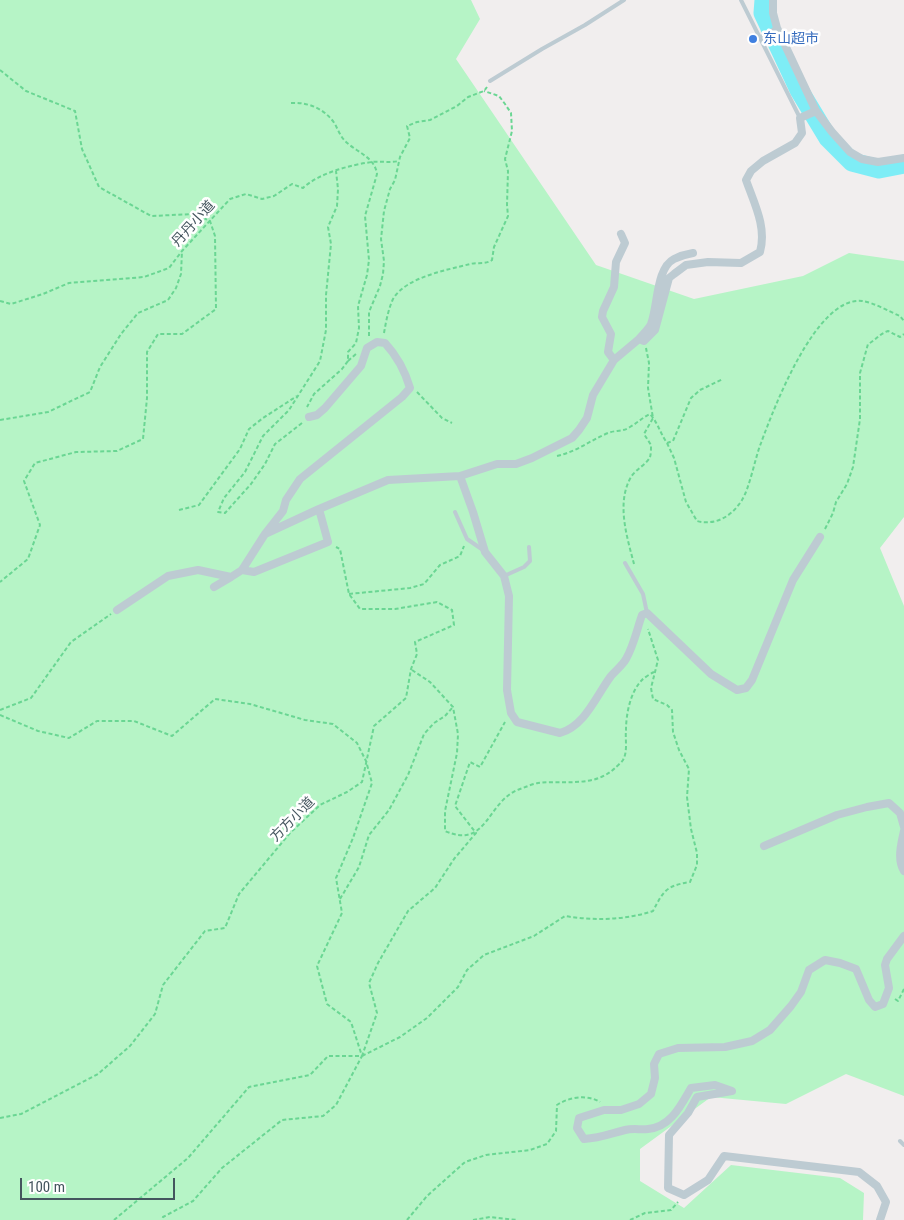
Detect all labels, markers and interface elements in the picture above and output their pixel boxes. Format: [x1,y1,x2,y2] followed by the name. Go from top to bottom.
[763,31,819,47] place label: 东山超市
[747,33,759,45] marker: 东山超市
[169,198,219,250] street label: 丹丹小道
[267,794,319,846] street label: 方方小道
[22,1168,178,1200] scale bar
[28,1178,65,1196] text: 100 m

